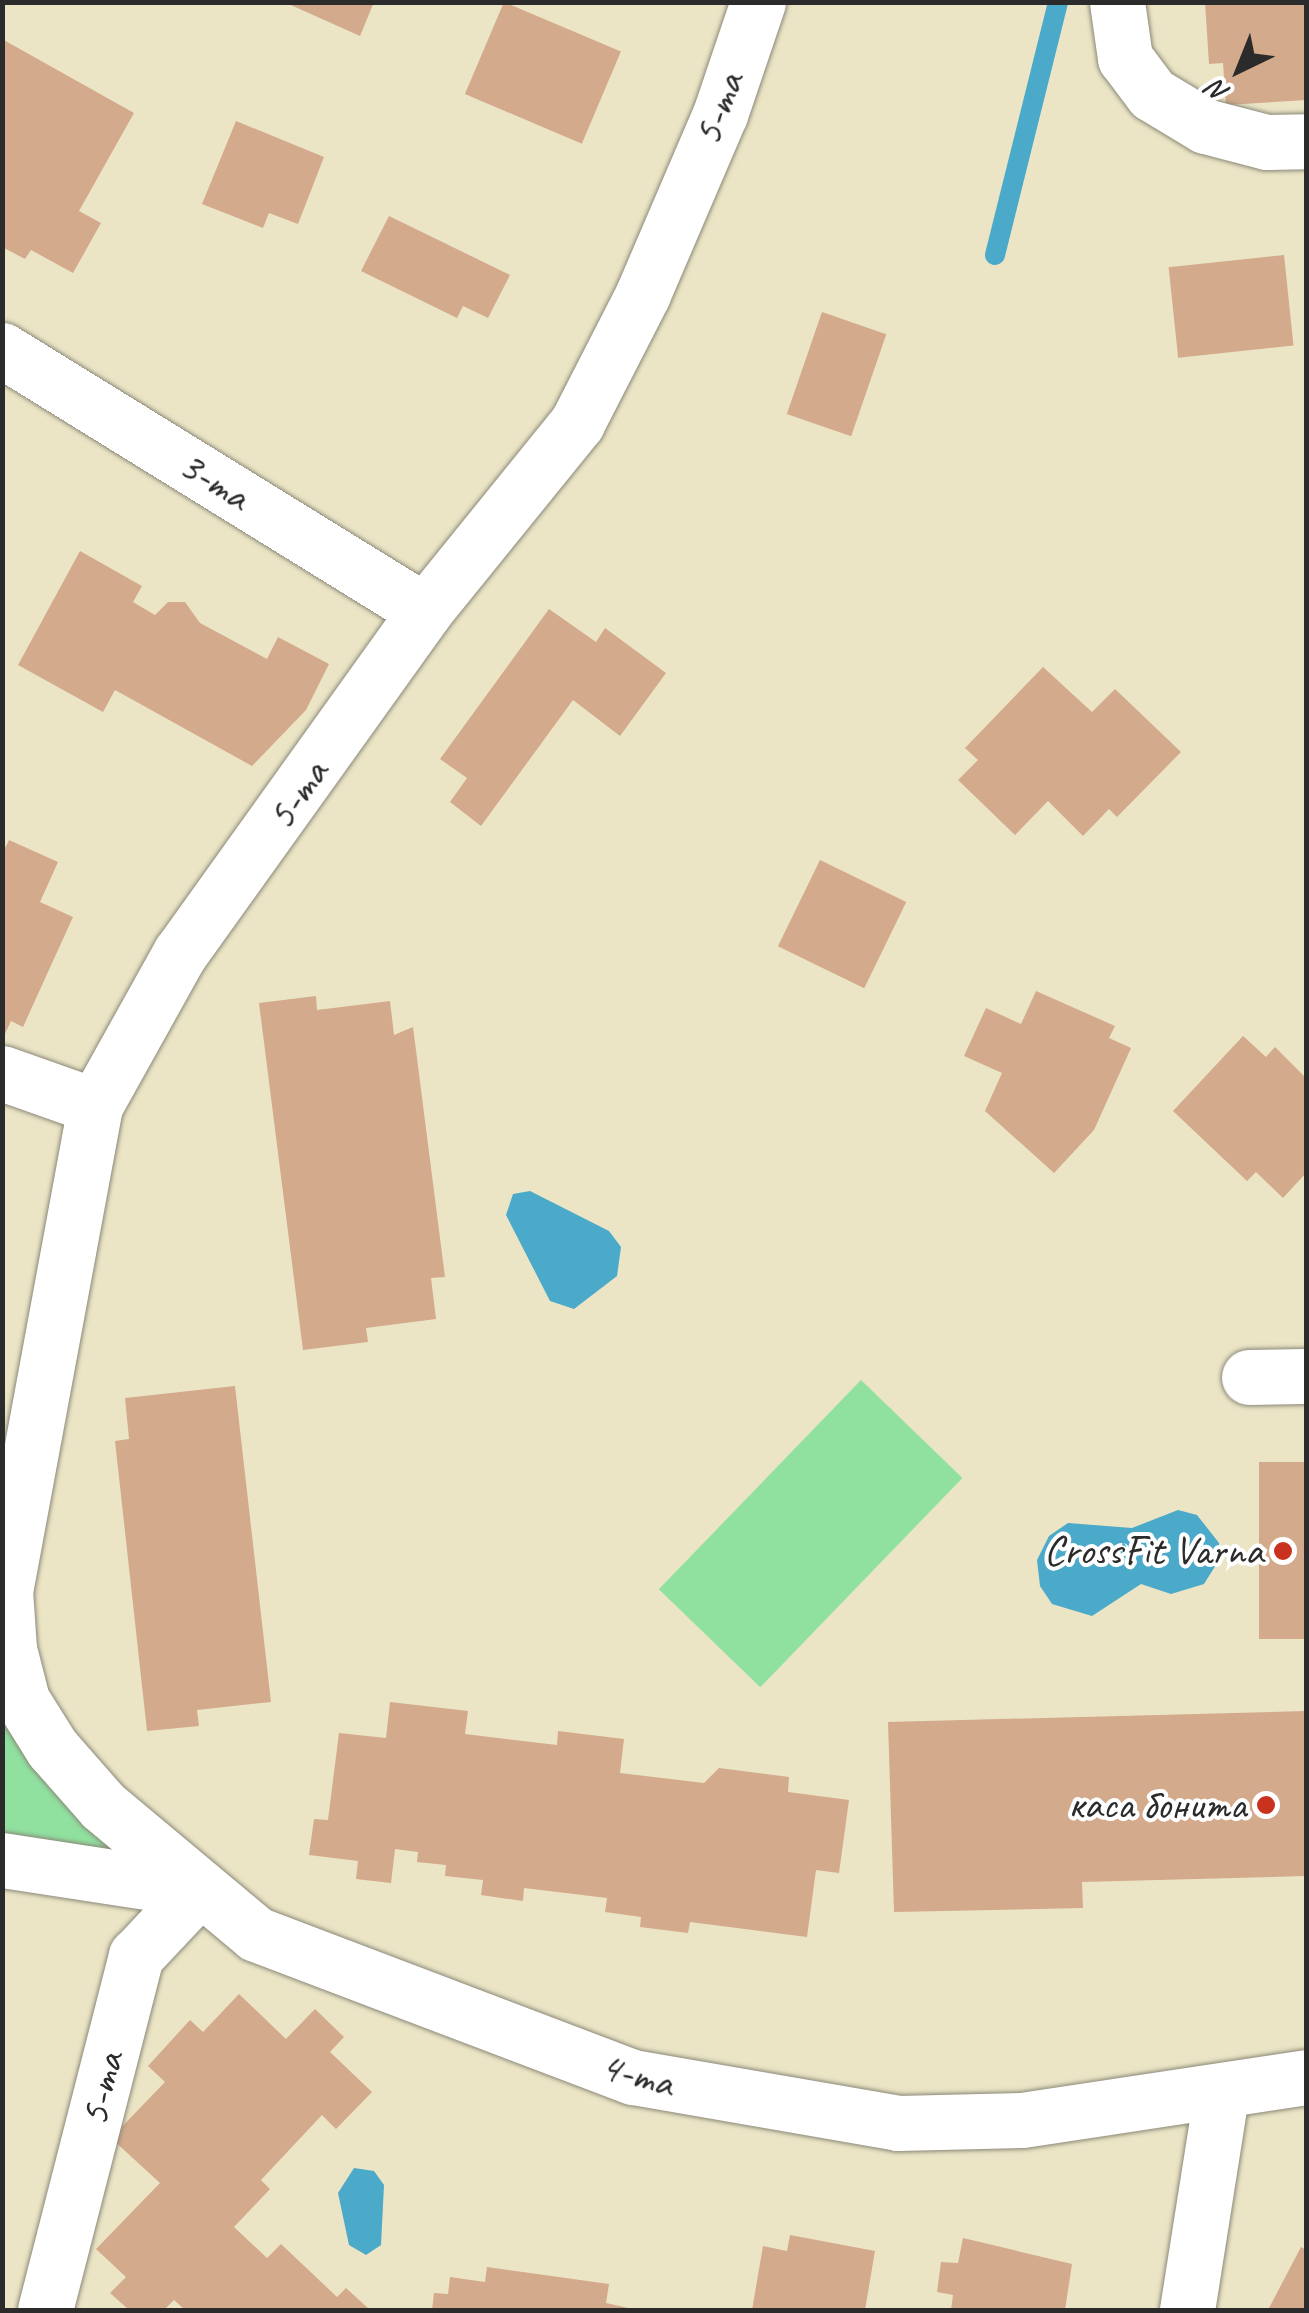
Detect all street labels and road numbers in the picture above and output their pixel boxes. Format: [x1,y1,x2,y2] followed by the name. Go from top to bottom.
[682,66,756,152] street label: 5-та
[169,440,259,522] street label: 3-та
[256,750,340,840] street label: 5-та
[595,2041,679,2109] street label: 4-та
[69,2047,135,2131] street label: 5-та

